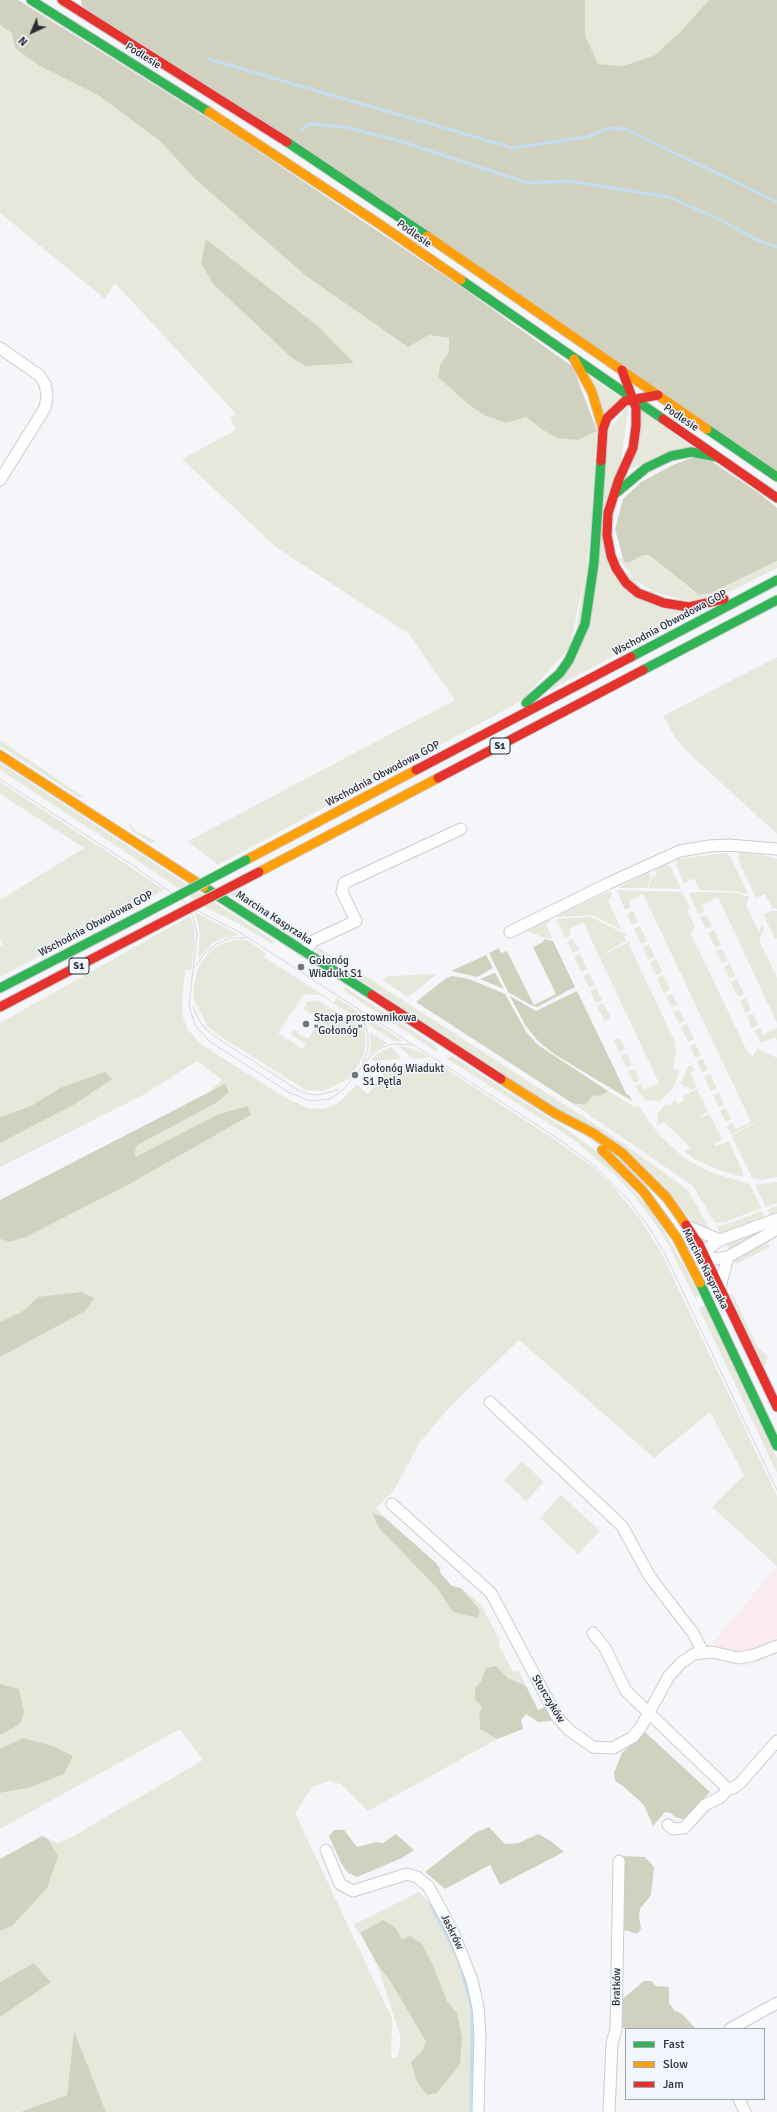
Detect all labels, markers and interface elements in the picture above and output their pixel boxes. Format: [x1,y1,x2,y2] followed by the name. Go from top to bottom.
[12,12,52,52] north arrow
[16,34,31,48] text: N
[123,40,163,72] street label: Podlesie
[394,217,434,251] street label: Podlesie
[661,402,701,434] street label: Podlesie
[610,587,730,659] street label: Wschodnia Obwodowa GOP
[323,738,443,810] street label: Wschodnia Obwodowa GOP
[490,738,510,754] road number: S1
[36,888,156,960] street label: Wschodnia Obwodowa GOP
[233,888,315,948] street label: Marcina Kasprzaka
[309,954,363,980] place label: Gołonóg Wiadukt S1
[69,958,89,974] road number: S1
[296,962,306,972] marker: Gołonóg Wiadukt S1
[314,1011,417,1037] place label: Stacja prostownikowa "Gołonóg"
[301,1019,311,1029] marker: Stacja prostownikowa "Gołonóg"
[363,1062,444,1088] place label: Gołonóg Wiadukt S1 Pętla
[350,1070,360,1080] marker: Gołonóg Wiadukt S1 Pętla
[679,1226,731,1312] street label: Marcina Kasprzaka
[529,1673,567,1725] street label: Storczyków
[438,1912,466,1952] street label: Jaskrów
[610,1968,624,2006] street label: Bratków
[625,2028,765,2100] legend
[663,2037,684,2052] text: Fast
[663,2057,688,2072] text: Slow
[663,2077,684,2092] text: Jam

